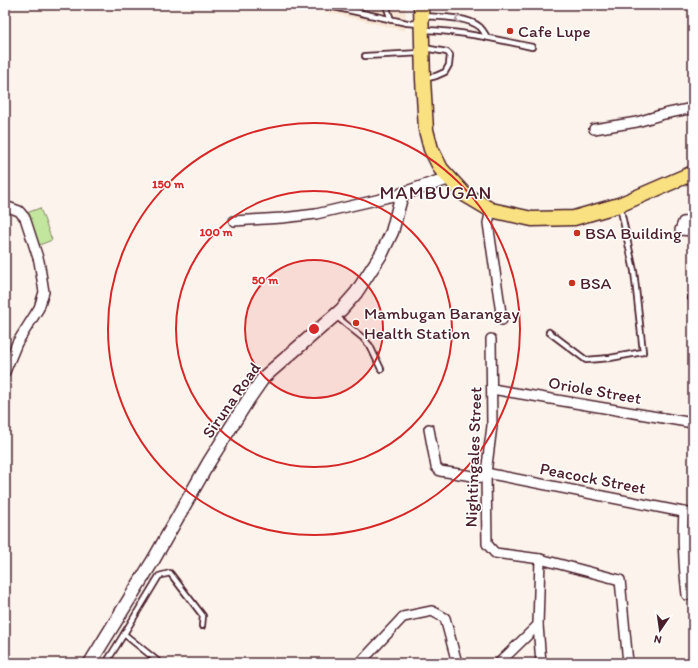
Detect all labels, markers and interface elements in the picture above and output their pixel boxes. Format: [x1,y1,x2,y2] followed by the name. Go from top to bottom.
[455,15,462,24] one-way arrow
[518,21,591,41] place label: Cafe Lupe
[505,26,515,36] marker: Cafe Lupe
[152,177,185,191] text: 150 m
[380,181,492,204] district label: MAMBUGAN
[585,223,682,243] place label: BSA Building
[199,225,233,239] text: 100 m
[572,228,582,238] marker: BSA Building
[252,273,279,287] text: 50 m
[580,273,612,293] place label: BSA
[567,278,577,288] marker: BSA
[364,303,519,343] place label: Mambugan Barangay Health Station
[351,318,361,328] marker: Mambugan Barangay Health Station
[307,322,321,336] centre of rings
[198,358,265,442] street label: Siruna Road
[547,372,644,408] street label: Oriole Street
[461,386,485,528] street label: Nightingales Street
[538,458,648,498] street label: Peacock Street
[640,610,680,650] north arrow
[653,632,663,646] text: N

